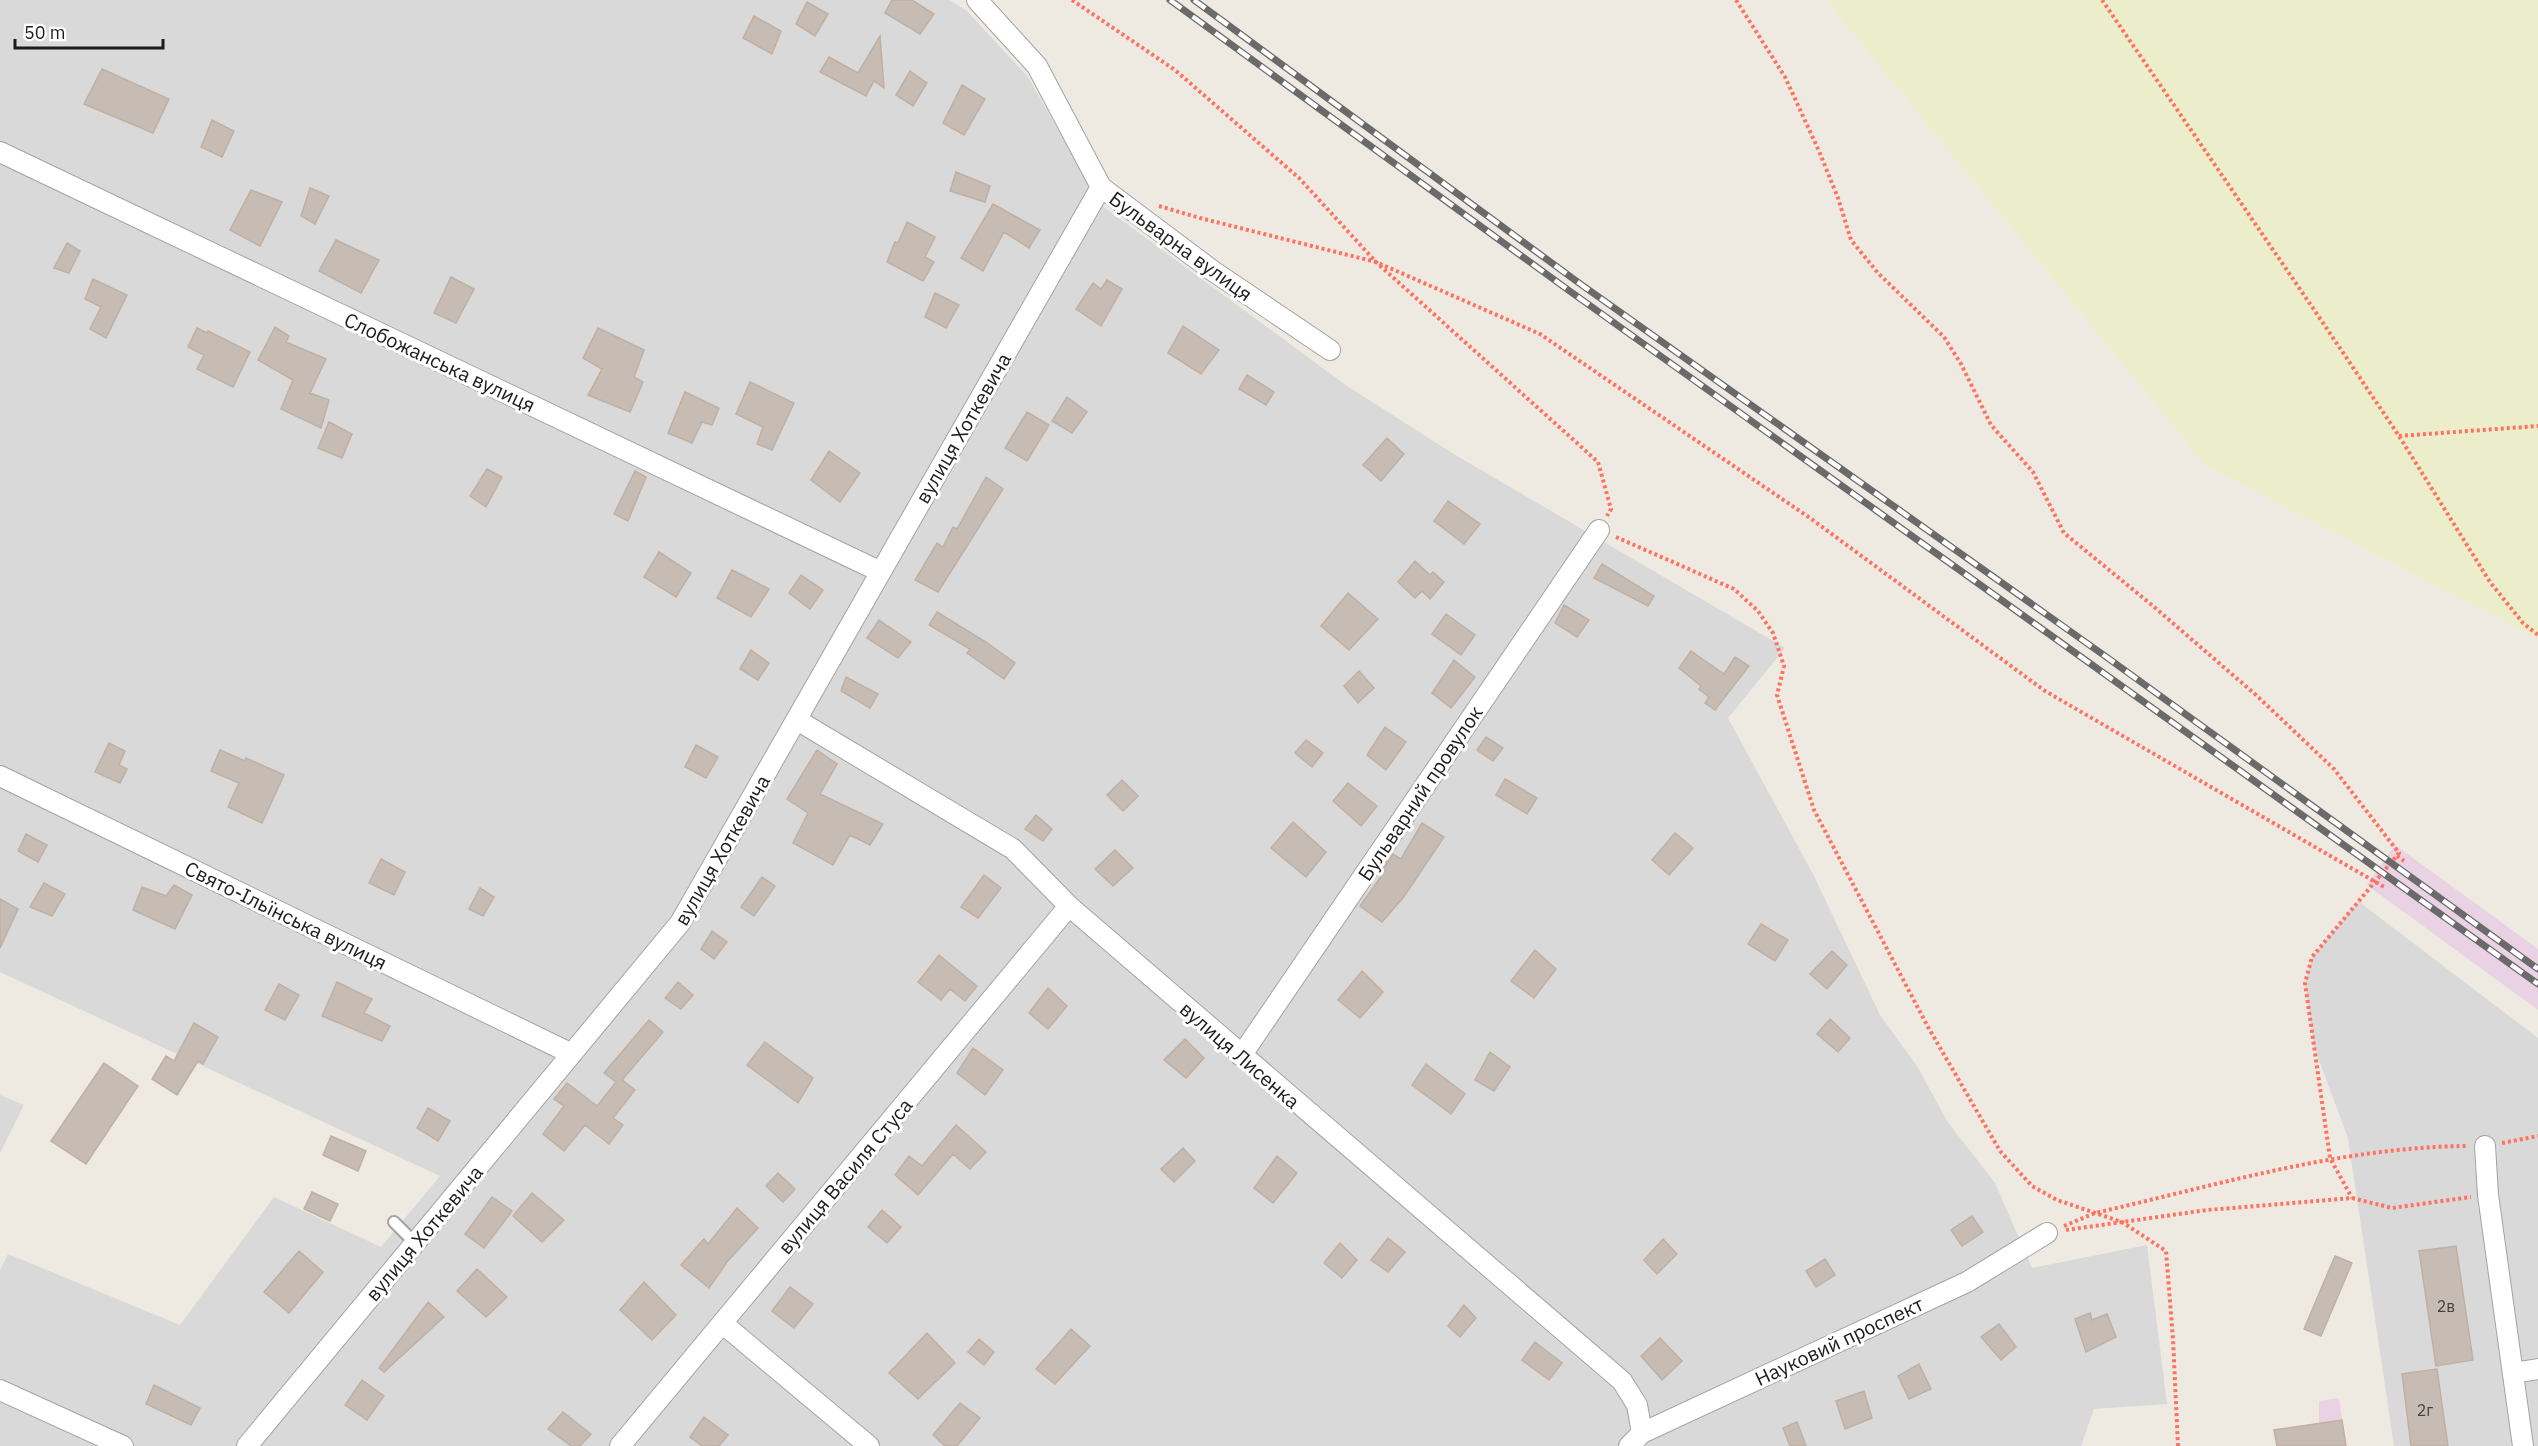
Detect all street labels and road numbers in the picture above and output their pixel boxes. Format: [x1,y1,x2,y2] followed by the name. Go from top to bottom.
[1104,185,1258,307] street label: Бульварна вулиця
[340,306,540,418] street label: Слобожанська вулиця
[909,348,1017,508] street label: вулиця Хоткевича
[1351,700,1489,886] street label: Бульварний провулок
[668,770,776,930] street label: вулиця Хоткевича
[180,854,392,976] street label: Свято-Ільїнська вулиця
[1174,995,1306,1115] street label: вулиця Лисенка
[772,1092,918,1260] street label: вулиця Василя Стуса
[359,1159,489,1307] street label: вулиця Хоткевича
[1750,1290,1928,1392] street label: Науковий проспект

